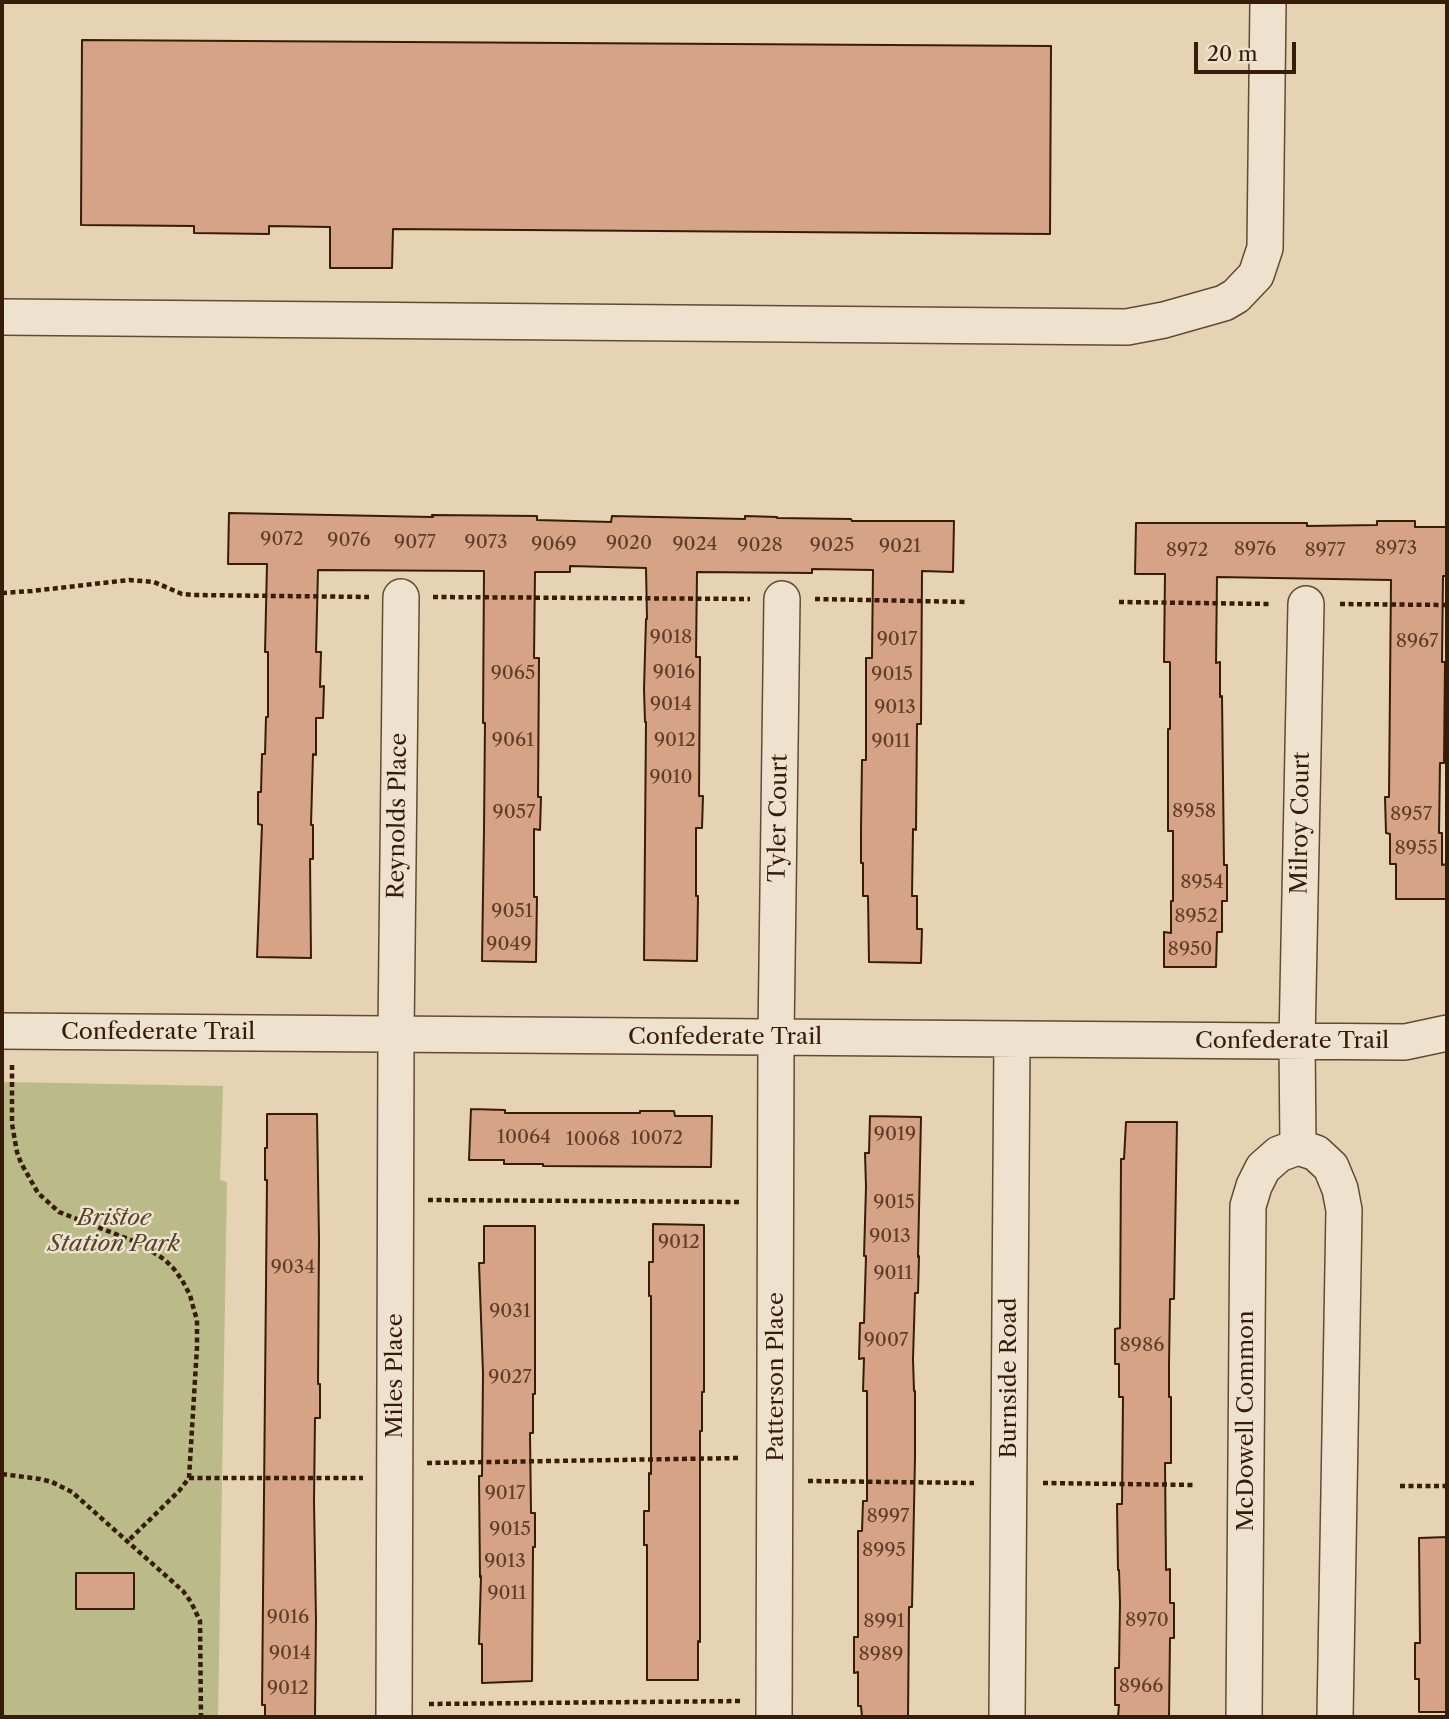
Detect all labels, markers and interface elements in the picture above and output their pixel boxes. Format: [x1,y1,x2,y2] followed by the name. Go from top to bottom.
[1197,28,1298,72] scale bar
[1207,41,1258,66] text: 20 m
[260,529,304,551] house number: 9072
[327,530,371,552] house number: 9076
[394,532,436,554] house number: 9077
[465,532,507,554] house number: 9073
[606,533,652,555] house number: 9020
[531,534,577,556] house number: 9069
[672,534,718,556] house number: 9024
[737,535,783,557] house number: 9028
[810,535,854,557] house number: 9025
[879,536,921,558] house number: 9021
[1375,538,1417,560] house number: 8973
[1234,539,1276,561] house number: 8976
[1166,540,1208,562] house number: 8972
[1304,540,1346,562] house number: 8977
[650,627,692,649] house number: 9018
[877,629,917,651] house number: 9017
[1396,631,1438,653] house number: 8967
[653,662,695,684] house number: 9016
[491,663,535,685] house number: 9065
[871,664,913,686] house number: 9015
[650,694,692,716] house number: 9014
[874,697,916,719] house number: 9013
[492,730,534,752] house number: 9061
[654,730,696,752] house number: 9012
[871,731,911,753] house number: 9011
[383,733,413,899] street label: Reynolds Place
[1286,751,1316,895] street label: Milroy Court
[764,754,794,882] street label: Tyler Court
[649,767,693,789] house number: 9010
[1172,801,1216,823] house number: 8958
[493,802,535,824] house number: 9057
[1390,804,1432,826] house number: 8957
[1394,838,1438,860] house number: 8955
[1180,872,1224,894] house number: 8954
[491,901,533,923] house number: 9051
[1174,906,1218,928] house number: 8952
[486,934,532,956] house number: 9049
[1168,939,1212,961] house number: 8950
[61,1018,255,1046] street label: Confederate Trail
[628,1023,822,1051] street label: Confederate Trail
[1195,1027,1389,1055] street label: Confederate Trail
[874,1124,916,1146] house number: 9019
[497,1127,551,1149] house number: 10064
[631,1128,683,1150] house number: 10072
[566,1129,620,1151] house number: 10068
[873,1192,915,1214] house number: 9015
[48,1204,180,1258] park label: Bristoe Station Park
[869,1226,911,1248] house number: 9013
[658,1232,700,1254] house number: 9012
[271,1257,315,1279] house number: 9034
[873,1263,913,1285] house number: 9011
[762,1292,790,1462] street label: Patterson Place
[995,1297,1023,1459] street label: Burnside Road
[489,1301,531,1323] house number: 9031
[1232,1310,1260,1532] street label: McDowell Common
[381,1313,409,1439] street label: Miles Place
[864,1330,908,1352] house number: 9007
[1120,1335,1164,1357] house number: 8986
[488,1367,532,1389] house number: 9027
[485,1483,525,1505] house number: 9017
[867,1506,909,1528] house number: 8997
[489,1519,531,1541] house number: 9015
[862,1540,906,1562] house number: 8995
[484,1551,526,1573] house number: 9013
[487,1583,527,1605] house number: 9011
[267,1607,309,1629] house number: 9016
[1125,1610,1169,1632] house number: 8970
[863,1611,905,1633] house number: 8991
[269,1643,311,1665] house number: 9014
[859,1644,903,1666] house number: 8989
[1119,1676,1163,1698] house number: 8966
[267,1678,309,1700] house number: 9012

